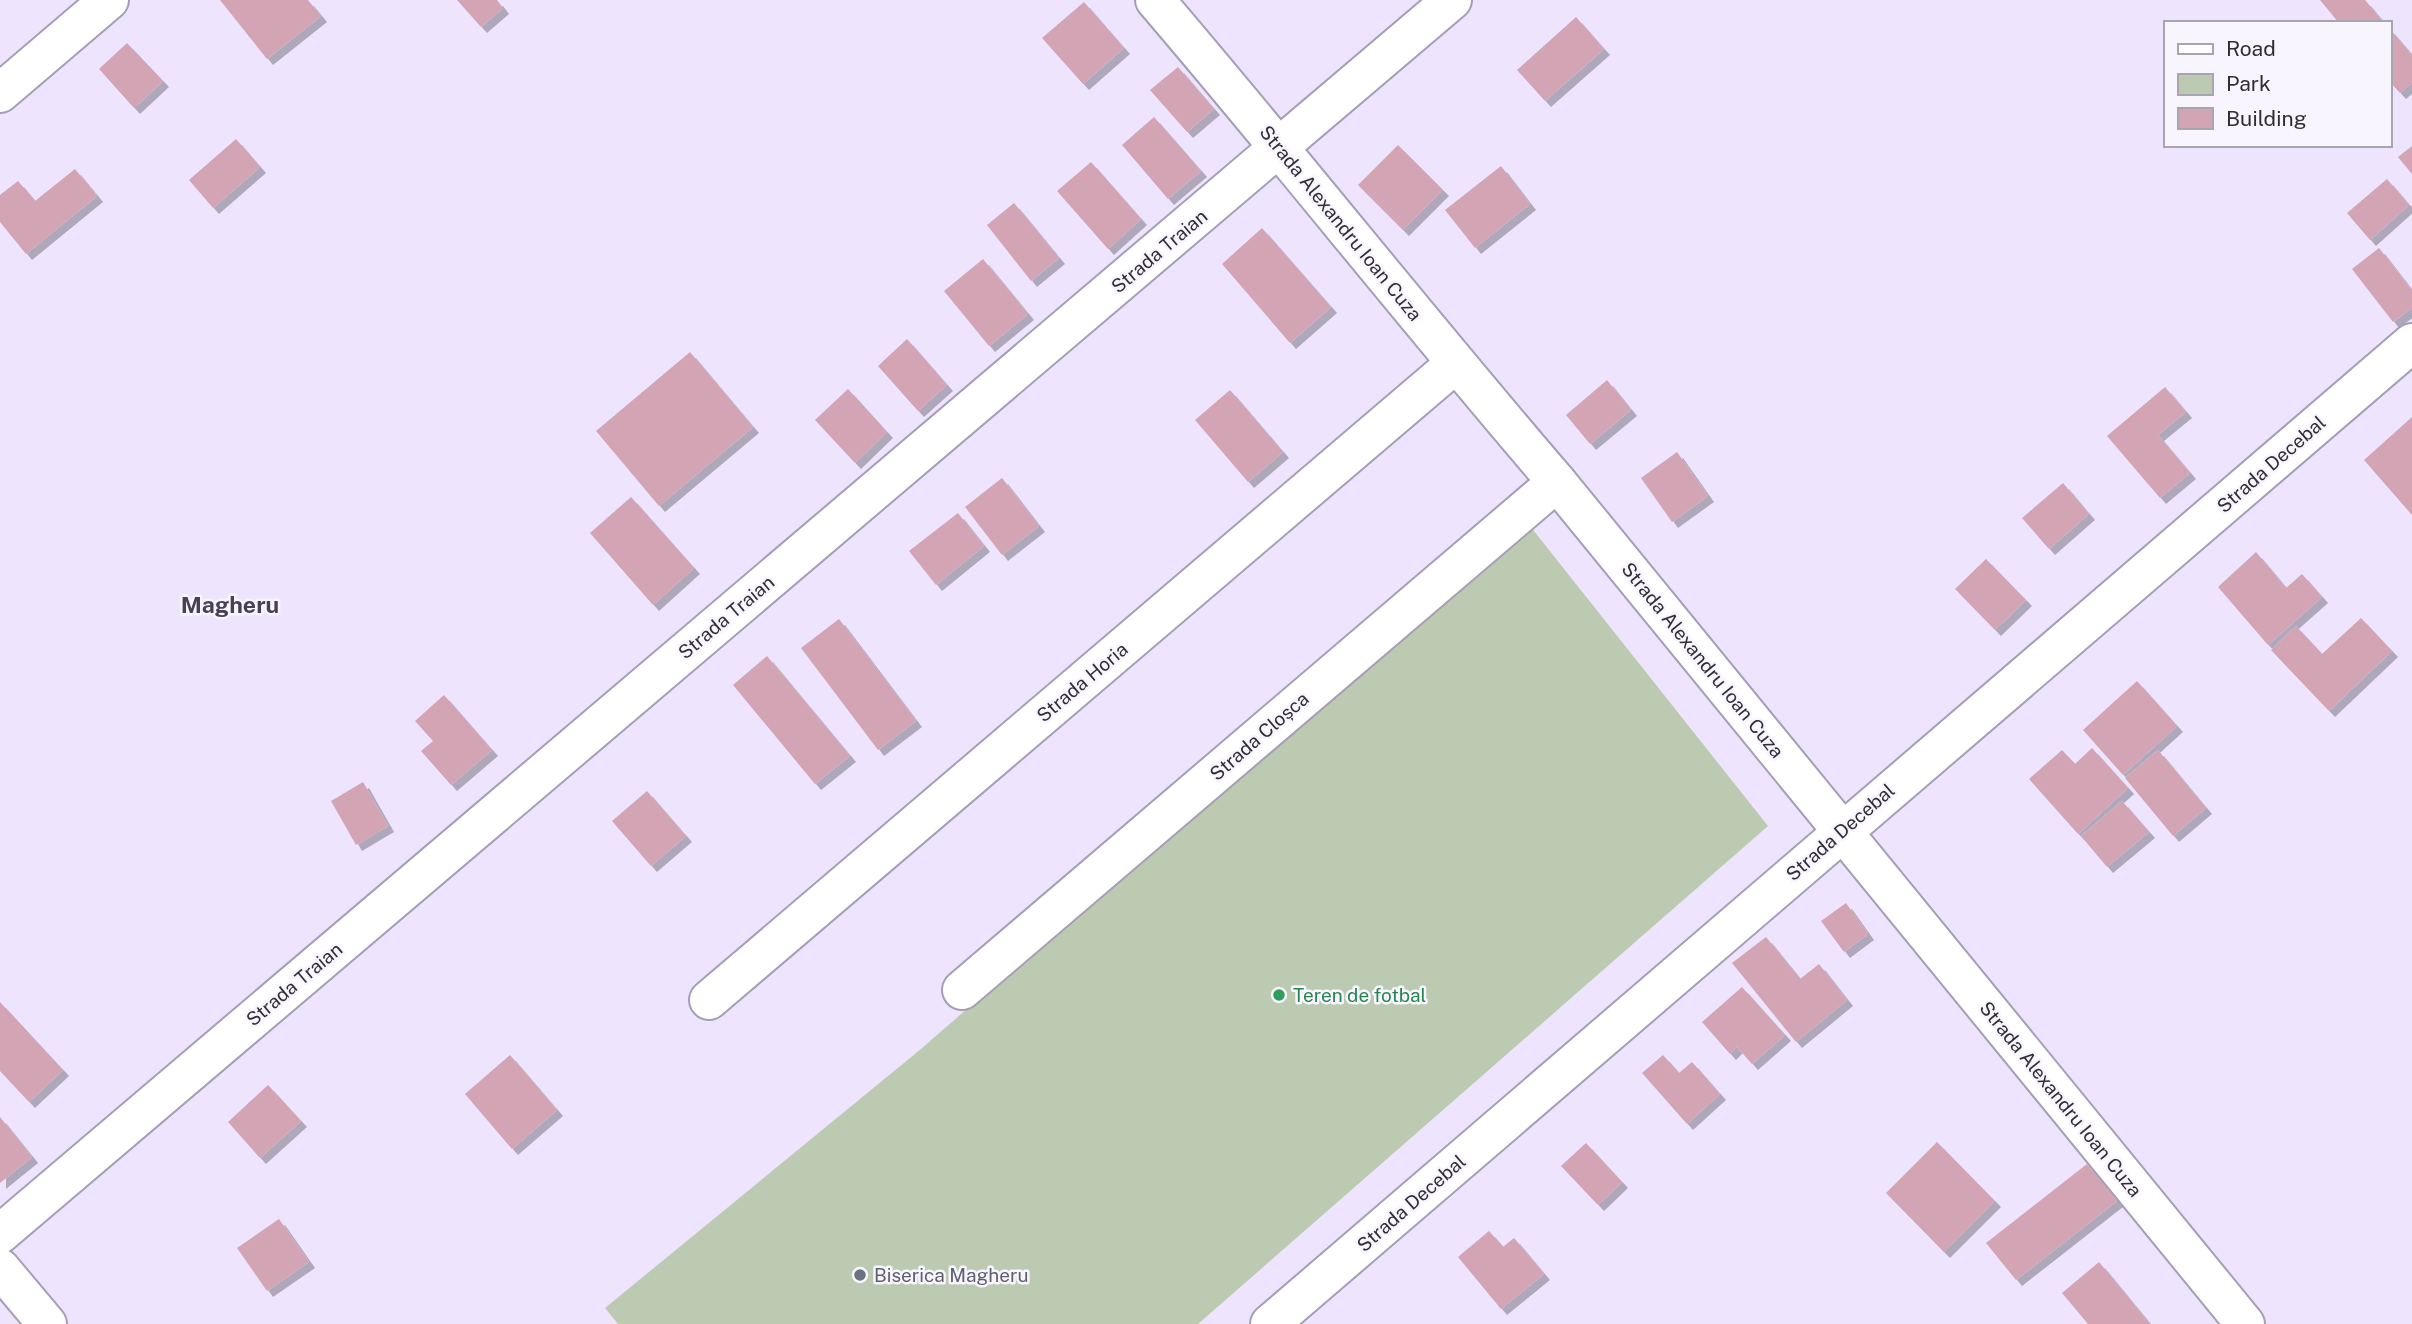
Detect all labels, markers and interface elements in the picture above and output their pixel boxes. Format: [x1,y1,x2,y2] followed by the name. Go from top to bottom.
[2164,21,2391,147] legend
[2226,36,2276,61] text: Road
[2226,71,2271,96] text: Park
[2226,106,2307,131] text: Building
[1255,121,1427,325] street label: Strada Alexandru Ioan Cuza
[1107,205,1211,297] street label: Strada Traian
[2212,411,2330,517] street label: Strada Decebal
[1617,558,1789,762] street label: Strada Alexandru Ioan Cuza
[674,571,778,663] street label: Strada Traian
[181,591,279,618] district label: Magheru
[1032,638,1132,726] street label: Strada Horia
[1205,687,1313,785] street label: Strada Cloșca
[1781,779,1899,885] street label: Strada Decebal
[242,938,346,1030] street label: Strada Traian
[1293,984,1426,1006] place label: Teren de fotbal
[1271,987,1287,1003] marker: Teren de fotbal
[1975,997,2147,1201] street label: Strada Alexandru Ioan Cuza
[1352,1150,1470,1256] street label: Strada Decebal
[874,1264,1029,1286] place label: Biserica Magheru
[852,1267,868,1283] marker: Biserica Magheru

